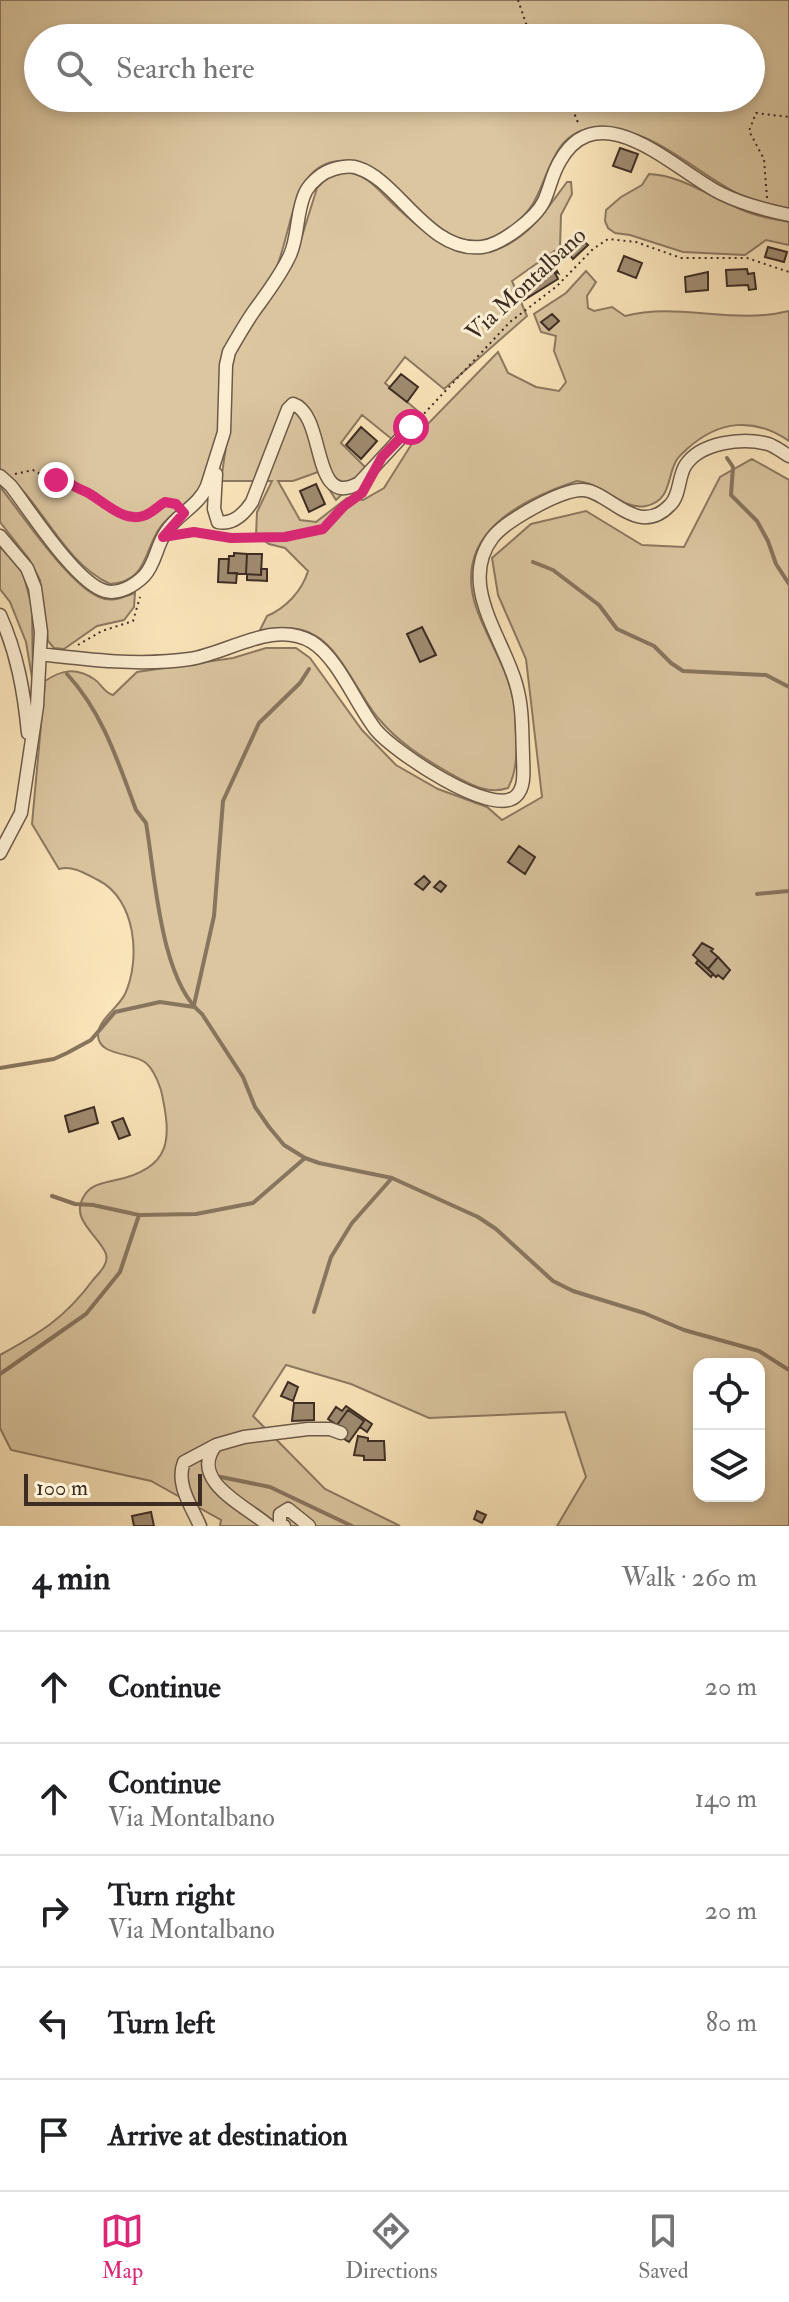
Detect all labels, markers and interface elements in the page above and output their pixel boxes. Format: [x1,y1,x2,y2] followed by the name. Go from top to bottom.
[24,24,765,112] search box
[52,46,96,90] icon: search
[116,50,255,87] text: Search here
[459,220,593,348] street label: Via Montalbano
[393,409,429,445] route start
[38,462,74,498] route end
[693,1358,765,1502] map controls
[693,1358,765,1430] button: locate
[693,1430,765,1502] button: layers
[24,1470,202,1506] scale bar
[36,1474,88,1502] text: 100 m
[32,1557,110,1600] text: 4 min
[622,1562,757,1594] text: Walk · 260 m
[32,1665,76,1709] icon: ahead
[108,1669,221,1706] text: Continue
[705,1671,757,1703] text: 20 m
[108,1765,221,1802] text: Continue
[32,1777,76,1821] icon: ahead
[695,1783,757,1815] text: 140 m
[108,1802,275,1834] text: Via Montalbano
[108,1877,235,1914] text: Turn right
[32,1889,76,1933] icon: right
[705,1895,757,1927] text: 20 m
[108,1914,275,1946] text: Via Montalbano
[32,2001,76,2045] icon: left
[108,2005,215,2042] text: Turn left
[706,2007,757,2039] text: 80 m
[32,2113,76,2157] icon: arrive
[108,2117,348,2154] text: Arrive at destination
[100,2209,144,2285] tab: Map
[345,2209,438,2285] tab: Directions
[638,2209,689,2285] tab: Saved

